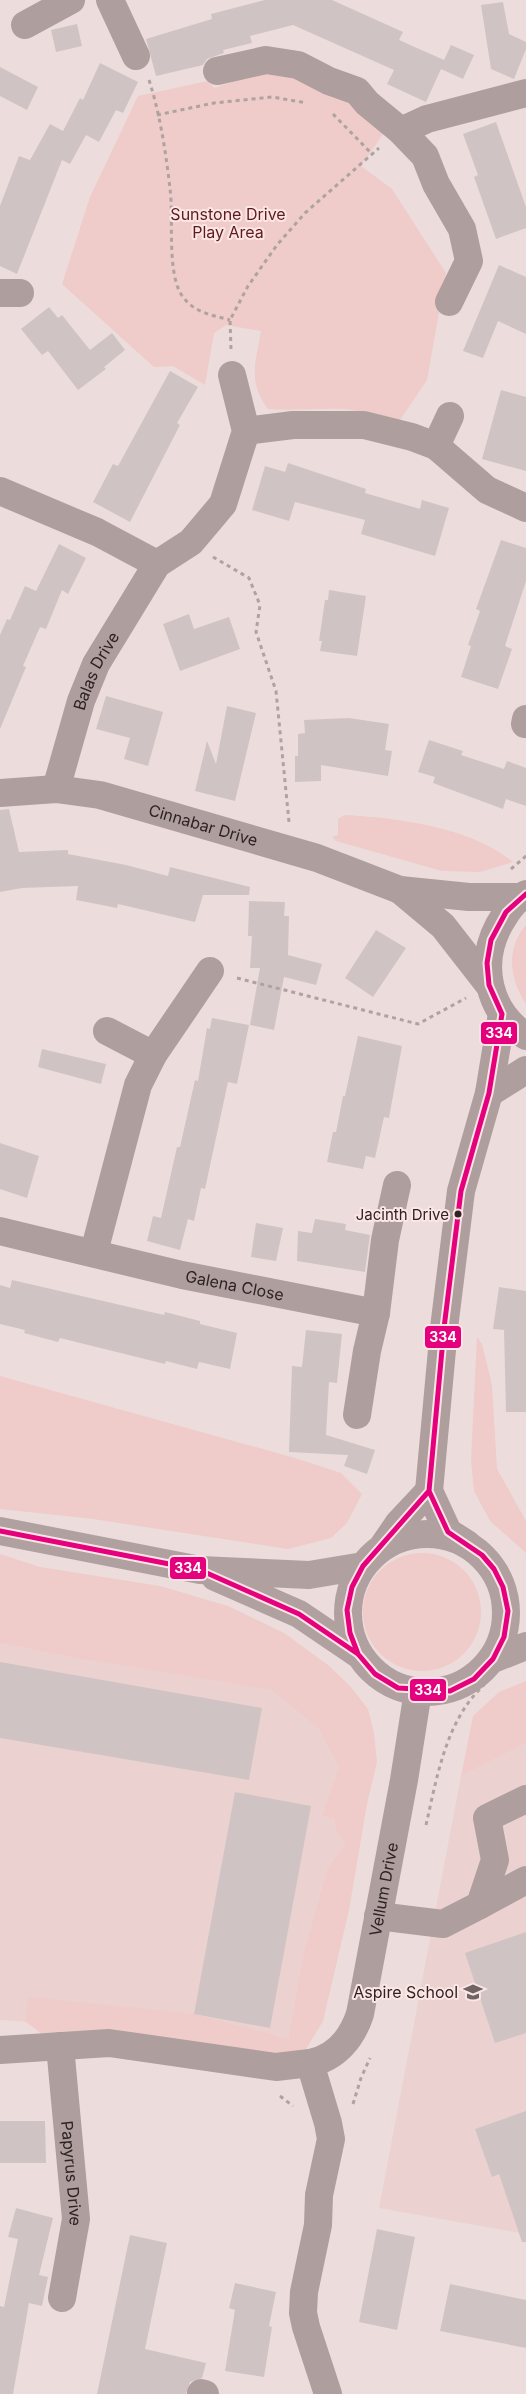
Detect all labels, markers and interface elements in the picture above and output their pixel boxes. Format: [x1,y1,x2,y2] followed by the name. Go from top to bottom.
[170,204,286,242] park label: Sunstone Drive Play Area
[69,628,123,712] street label: Balas Drive
[146,800,260,850] street label: Cinnabar Drive
[480,1021,518,1045] line badge: 334
[485,1024,513,1041] text: 334
[356,1205,449,1224] place label: Jacinth Drive
[453,1209,463,1219] marker: Jacinth Drive
[184,1266,286,1305] street label: Galena Close
[424,1325,462,1349] line badge: 334
[429,1328,457,1345] text: 334
[169,1556,207,1580] line badge: 334
[174,1559,202,1576] text: 334
[409,1678,447,1702] line badge: 334
[414,1681,442,1698] text: 334
[365,1841,402,1938] street label: Vellum Drive
[462,1981,484,2003] school or university icon: Aspire School
[353,1982,458,2002] place label: Aspire School
[57,2120,86,2228] street label: Papyrus Drive

